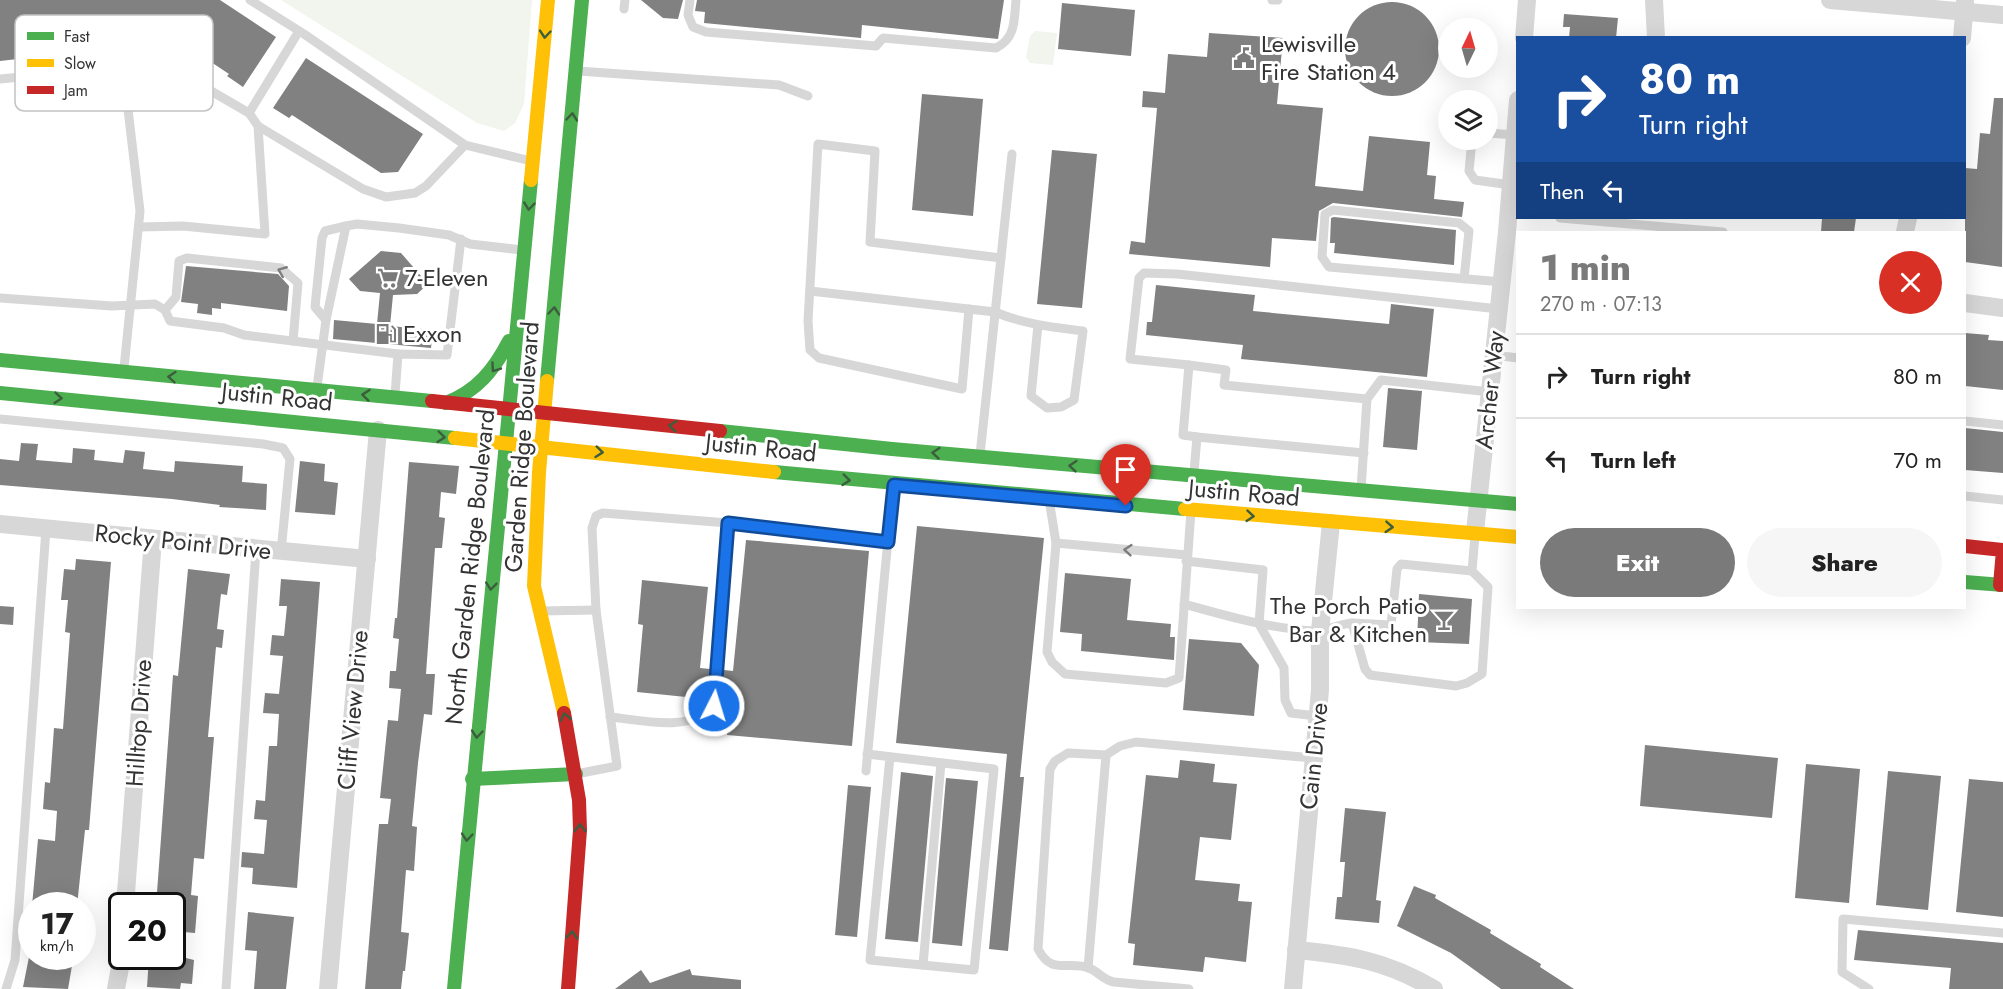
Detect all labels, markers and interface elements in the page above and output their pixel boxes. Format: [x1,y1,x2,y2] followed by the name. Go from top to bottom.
[15,15,213,111] legend
[1438,18,1498,78] north arrow
[1438,18,1498,150] map controls
[64,25,90,48] text: Fast
[1261,26,1396,89] place label: Lewisville Fire Station 4
[539,29,552,38] one-way arrow
[1232,46,1256,70] public building icon: Lewisville Fire Station 4
[1639,49,1740,110] text: 80 m
[64,52,96,75] text: Slow
[1540,60,1618,138] icon: right
[62,79,88,102] text: Jam
[1438,90,1498,150] button: layers
[1639,105,1747,144] text: Turn right
[565,112,578,121] one-way arrow
[1597,174,1630,207] icon: left
[1540,175,1585,207] text: Then
[523,201,536,211] one-way arrow
[1540,241,1631,293] text: 1 min
[1879,251,1942,314] button: close
[405,260,489,295] place label: 7-Eleven
[277,266,288,278] one-way arrow
[376,266,400,290] supermarket icon: 7-Eleven
[1540,290,1662,319] text: 270 m · 07:13
[547,306,560,315] one-way arrow
[403,316,462,351] place label: Exxon
[495,320,548,574] street label: Garden Ridge Boulevard
[374,322,398,346] fuel station icon: Exxon
[1466,329,1513,451] street label: Archer Way
[1540,360,1573,393] icon: right
[1591,360,1691,392] text: Turn right
[1893,360,1942,392] text: 80 m
[491,362,502,373] one-way arrow
[168,371,177,384] one-way arrow
[217,373,334,420] street label: Justin Road
[361,389,371,402] one-way arrow
[54,391,63,404] one-way arrow
[436,408,503,726] street label: North Garden Ridge Boulevard
[669,420,678,433] one-way arrow
[701,424,818,471] street label: Justin Road
[437,430,446,443] one-way arrow
[1100,444,1151,506] pin
[1540,444,1573,477] icon: left
[1591,444,1676,476] text: Turn left
[1893,444,1942,476] text: 70 m
[595,445,604,458] one-way arrow
[931,447,940,460] one-way arrow
[1109,453,1142,486] icon: arrive
[1069,460,1078,473] one-way arrow
[1184,470,1301,515] street label: Justin Road
[842,473,851,486] one-way arrow
[1245,509,1254,522] one-way arrow
[93,515,273,568] street label: Rocky Point Drive
[1385,520,1394,533] one-way arrow
[1540,528,1735,597] button: Exit
[1747,528,1942,597] button: Share
[1124,544,1133,557] one-way arrow
[485,581,498,590] one-way arrow
[1270,588,1427,651] place label: The Porch Patio Bar & Kitchen
[1432,608,1456,632] bar icon: The Porch Patio Bar & Kitchen
[328,629,377,791] street label: Cliff View Drive
[117,658,160,788] street label: Hilltop Drive
[682,674,746,738] position arrow
[1290,701,1337,811] street label: Cain Drive
[559,712,572,722] one-way arrow
[471,729,484,739] one-way arrow
[574,823,586,832] one-way arrow
[461,832,474,841] one-way arrow
[108,892,186,970] speed limit sign: 20
[40,902,74,945] text: 17
[566,930,579,939] one-way arrow
[40,935,74,957] text: km/h

